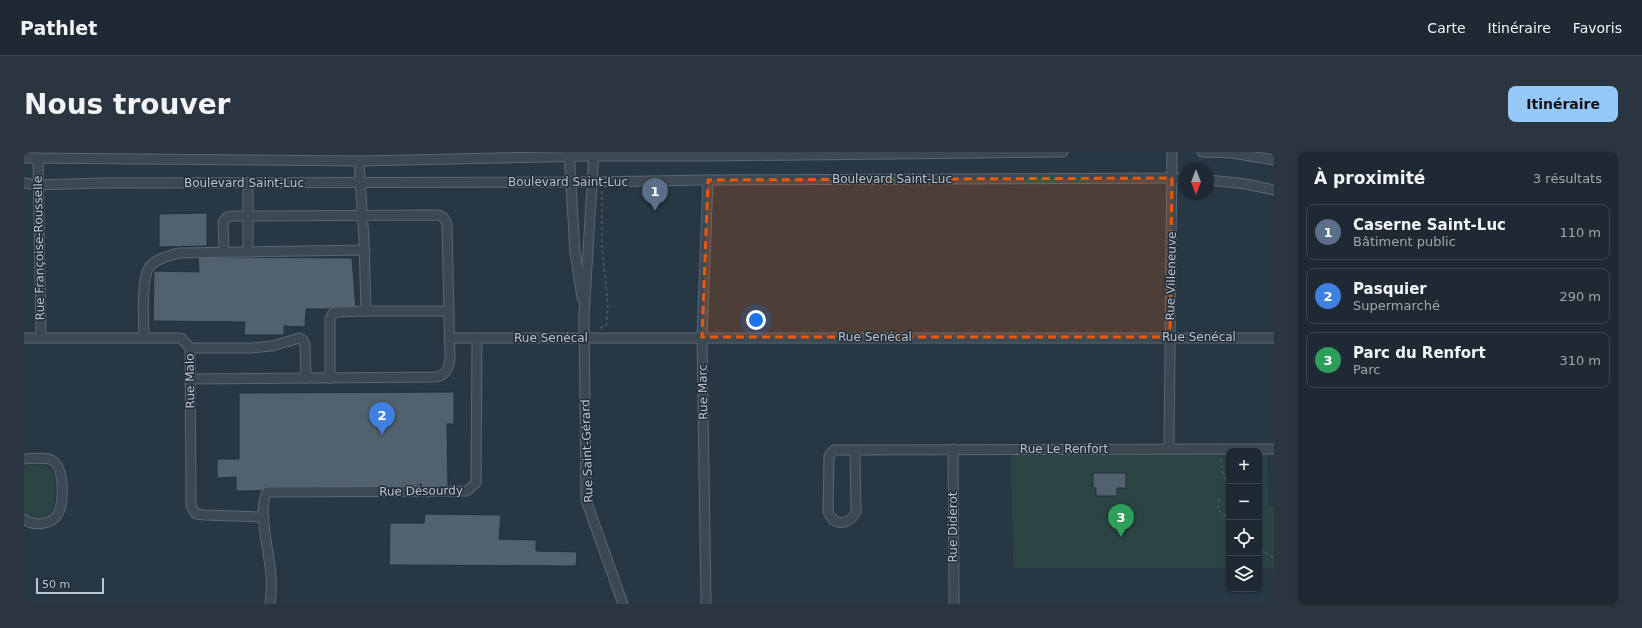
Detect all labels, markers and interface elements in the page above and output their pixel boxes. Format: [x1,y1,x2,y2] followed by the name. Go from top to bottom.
[20,17,97,39] text: Pathlet
[1427,20,1466,36] text: Carte
[1488,20,1551,36] text: Itinéraire
[1573,20,1622,36] text: Favoris
[1508,86,1618,122] button: Itinéraire
[24,88,230,121] text: Nous trouver
[1178,164,1214,200] north arrow
[1314,168,1425,188] text: À proximité
[1533,171,1602,186] text: 3 résultats
[832,172,952,186] street label: Boulevard Saint-Luc
[508,175,628,189] street label: Boulevard Saint-Luc
[31,176,47,320] street label: Rue Françoise-Rousselle
[184,176,304,190] street label: Boulevard Saint-Luc
[642,178,668,211] pin: 1
[1353,216,1506,234] text: Caserne Saint-Luc
[1323,225,1333,240] text: 1
[1559,225,1601,240] text: 110 m
[1163,231,1179,321] street label: Rue Villeneuve
[1353,234,1456,249] text: Bâtiment public
[1353,280,1427,298] text: Pasquier
[1323,289,1333,304] text: 2
[1559,289,1601,304] text: 290 m
[1353,298,1440,313] text: Supermarché
[746,310,766,330] your location
[838,330,912,344] street label: Rue Senécal
[1162,330,1236,344] street label: Rue Senécal
[514,331,588,345] street label: Rue Senécal
[1353,344,1486,362] text: Parc du Renfort
[183,353,197,409] street label: Rue Malo
[1323,353,1333,368] text: 3
[1559,353,1601,368] text: 310 m
[1353,362,1380,377] text: Parc
[696,364,710,420] street label: Rue Marc
[578,399,596,503] street label: Rue Saint-Gérard
[369,402,395,435] pin: 2
[1020,442,1108,456] street label: Rue Le Renfort
[1226,448,1262,592] map controls
[1226,448,1262,484] button: +
[379,483,463,499] street label: Rue Désourdy
[1226,484,1262,520] button: −
[946,491,960,562] street label: Rue Diderot
[1108,504,1134,537] pin: 3
[1226,520,1262,556] button: locate
[1226,556,1262,592] button: layers
[36,576,104,595] scale bar
[42,578,70,591] text: 50 m

